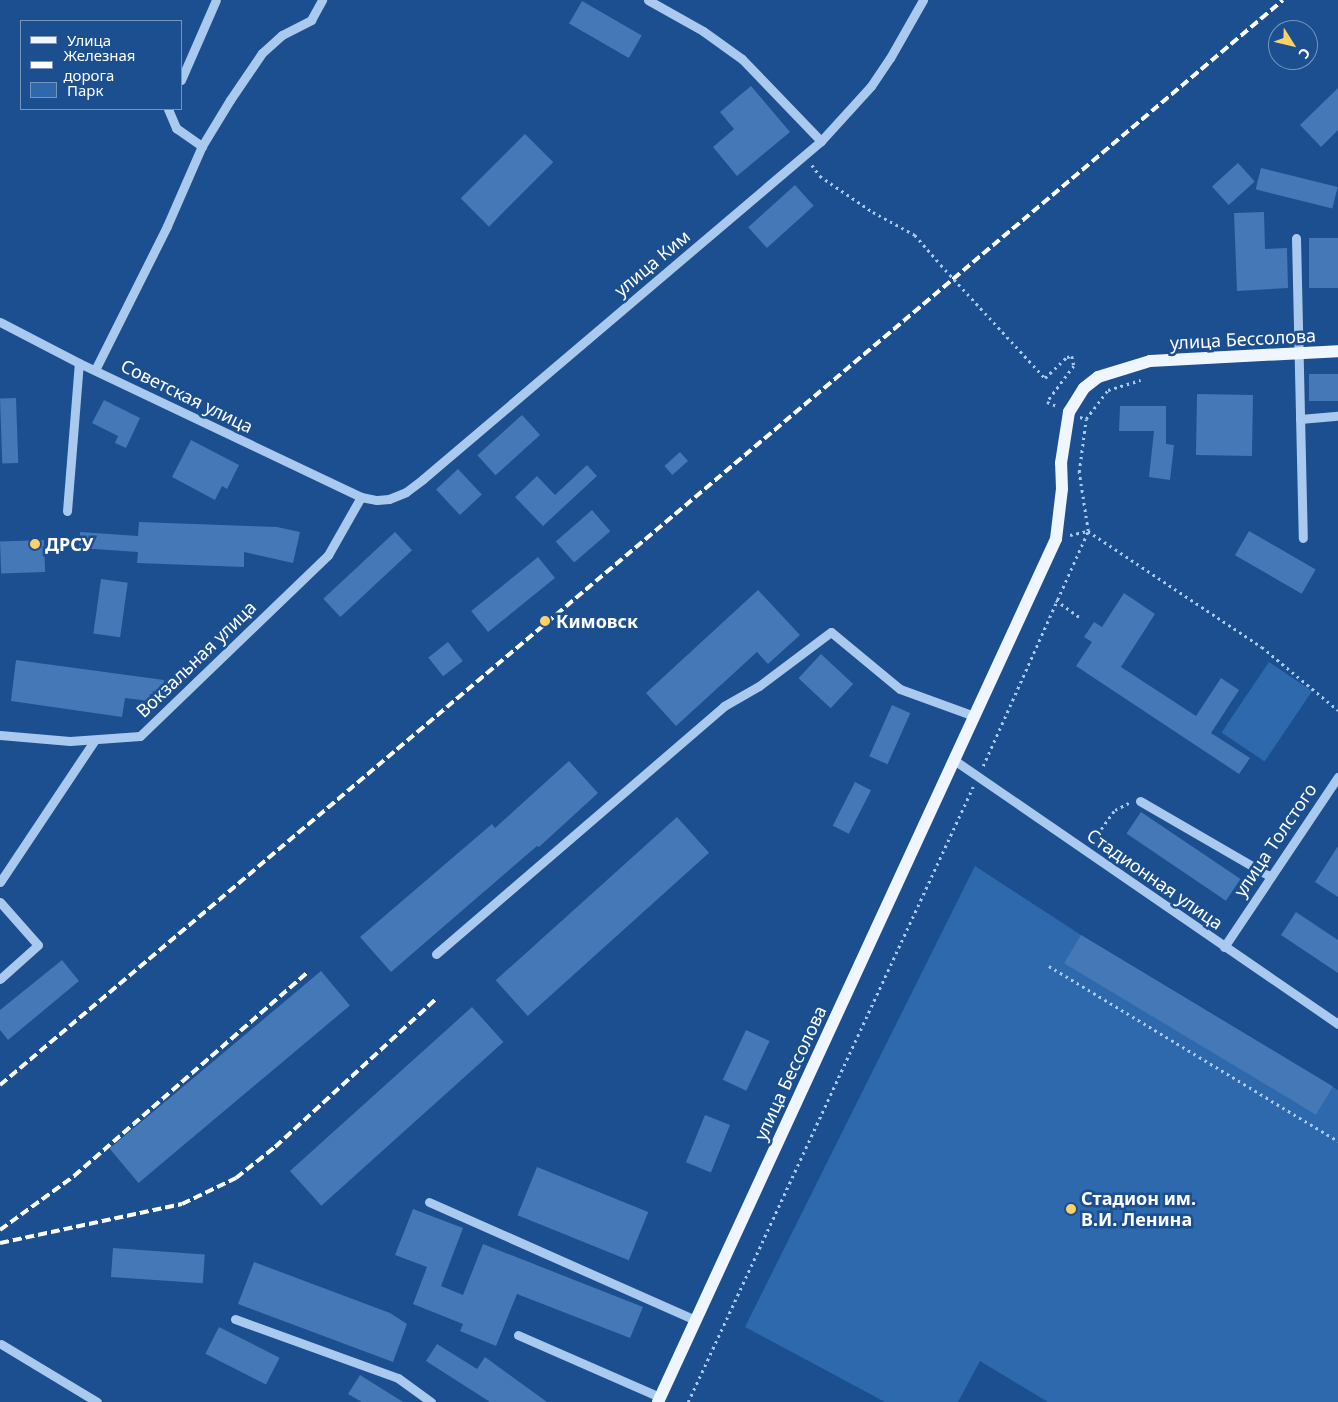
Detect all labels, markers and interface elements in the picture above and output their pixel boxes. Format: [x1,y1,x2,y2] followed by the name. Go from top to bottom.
[20,20,182,110] legend
[1268,20,1318,70] north arrow
[67,30,111,50] text: Улица
[1294,44,1315,63] text: С
[63,45,136,85] text: Железная дорога
[67,80,103,100] text: Парк
[610,225,694,301] street label: улица Ким
[1169,324,1317,354] street label: улица Бессолова
[117,355,257,437] street label: Советская улица
[45,533,93,555] place label: ДРСУ
[29,538,41,550] marker: ДРСУ
[132,596,260,722] street label: Вокзальная улица
[556,610,638,632] place label: Кимовск
[538,614,552,628] marker: Кимовск
[1229,779,1321,901] street label: улица Толстого
[1083,824,1227,934] street label: Стадионная улица
[749,1002,831,1144] street label: улица Бессолова
[1081,1188,1196,1230] place label: Стадион им. В.И. Ленина
[1065,1203,1077,1215] marker: Стадион им. В.И. Ленина

